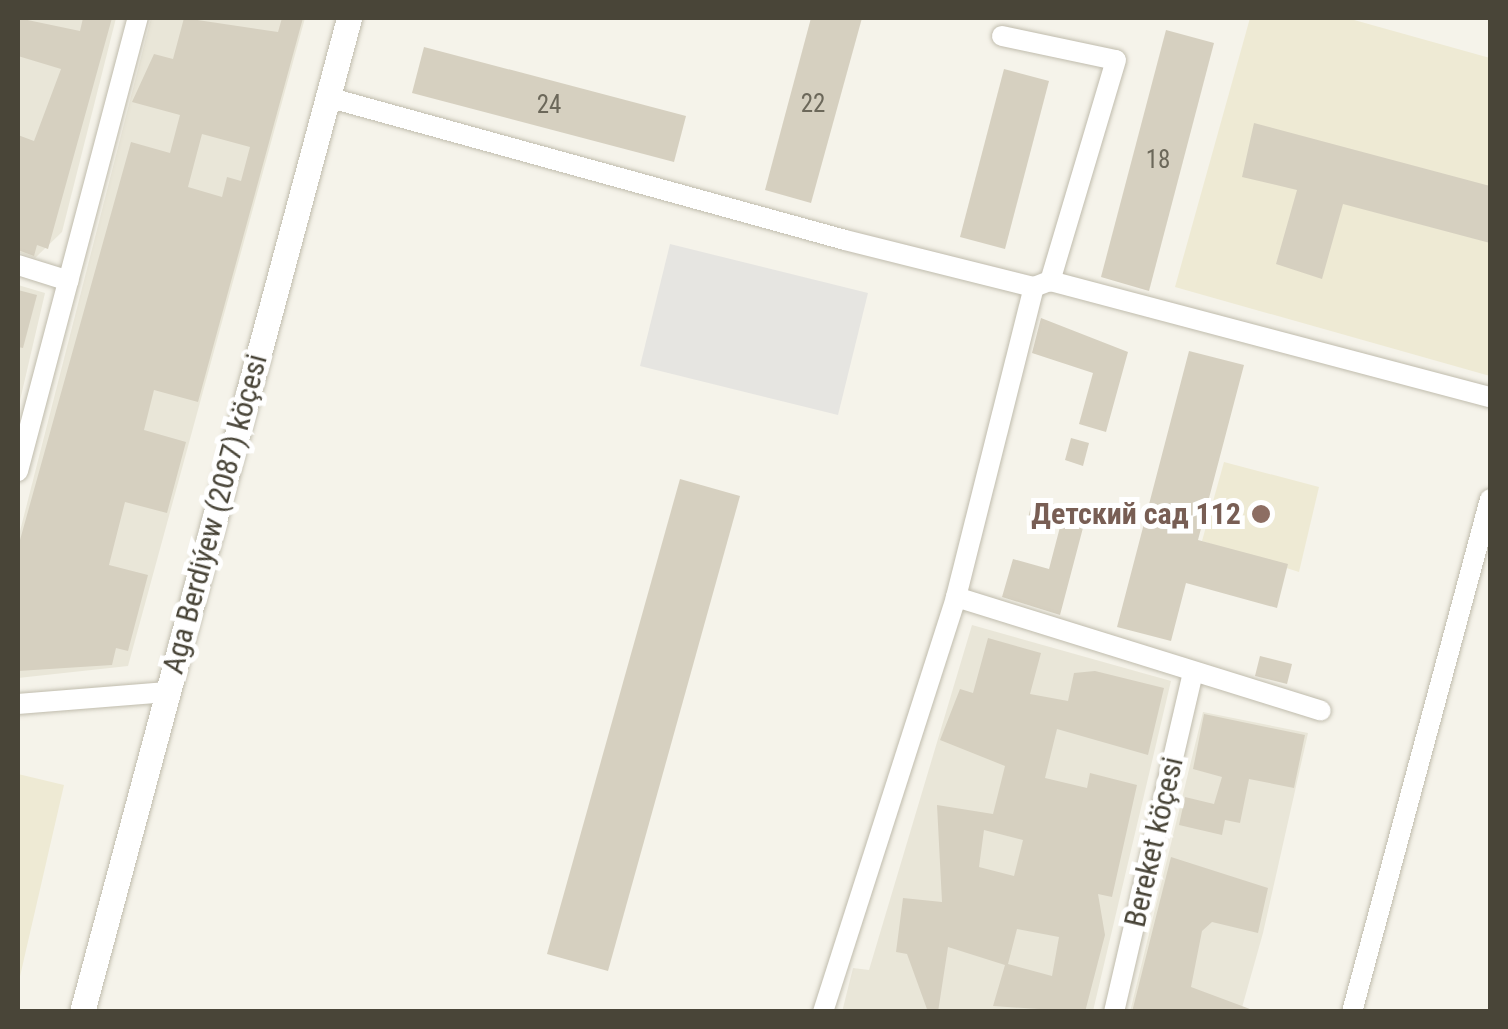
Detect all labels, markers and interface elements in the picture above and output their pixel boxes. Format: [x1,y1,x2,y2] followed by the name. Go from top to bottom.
[801,89,825,119] house number: 22
[537,90,561,120] house number: 24
[1146,145,1170,175] house number: 18
[155,350,275,678] street label: Aga Berdiýew (2087) köçesi
[1031,496,1241,532] place label: Детский сад 112
[1250,503,1272,525] marker: Детский сад 112
[1117,753,1191,931] street label: Bereket köçesi

